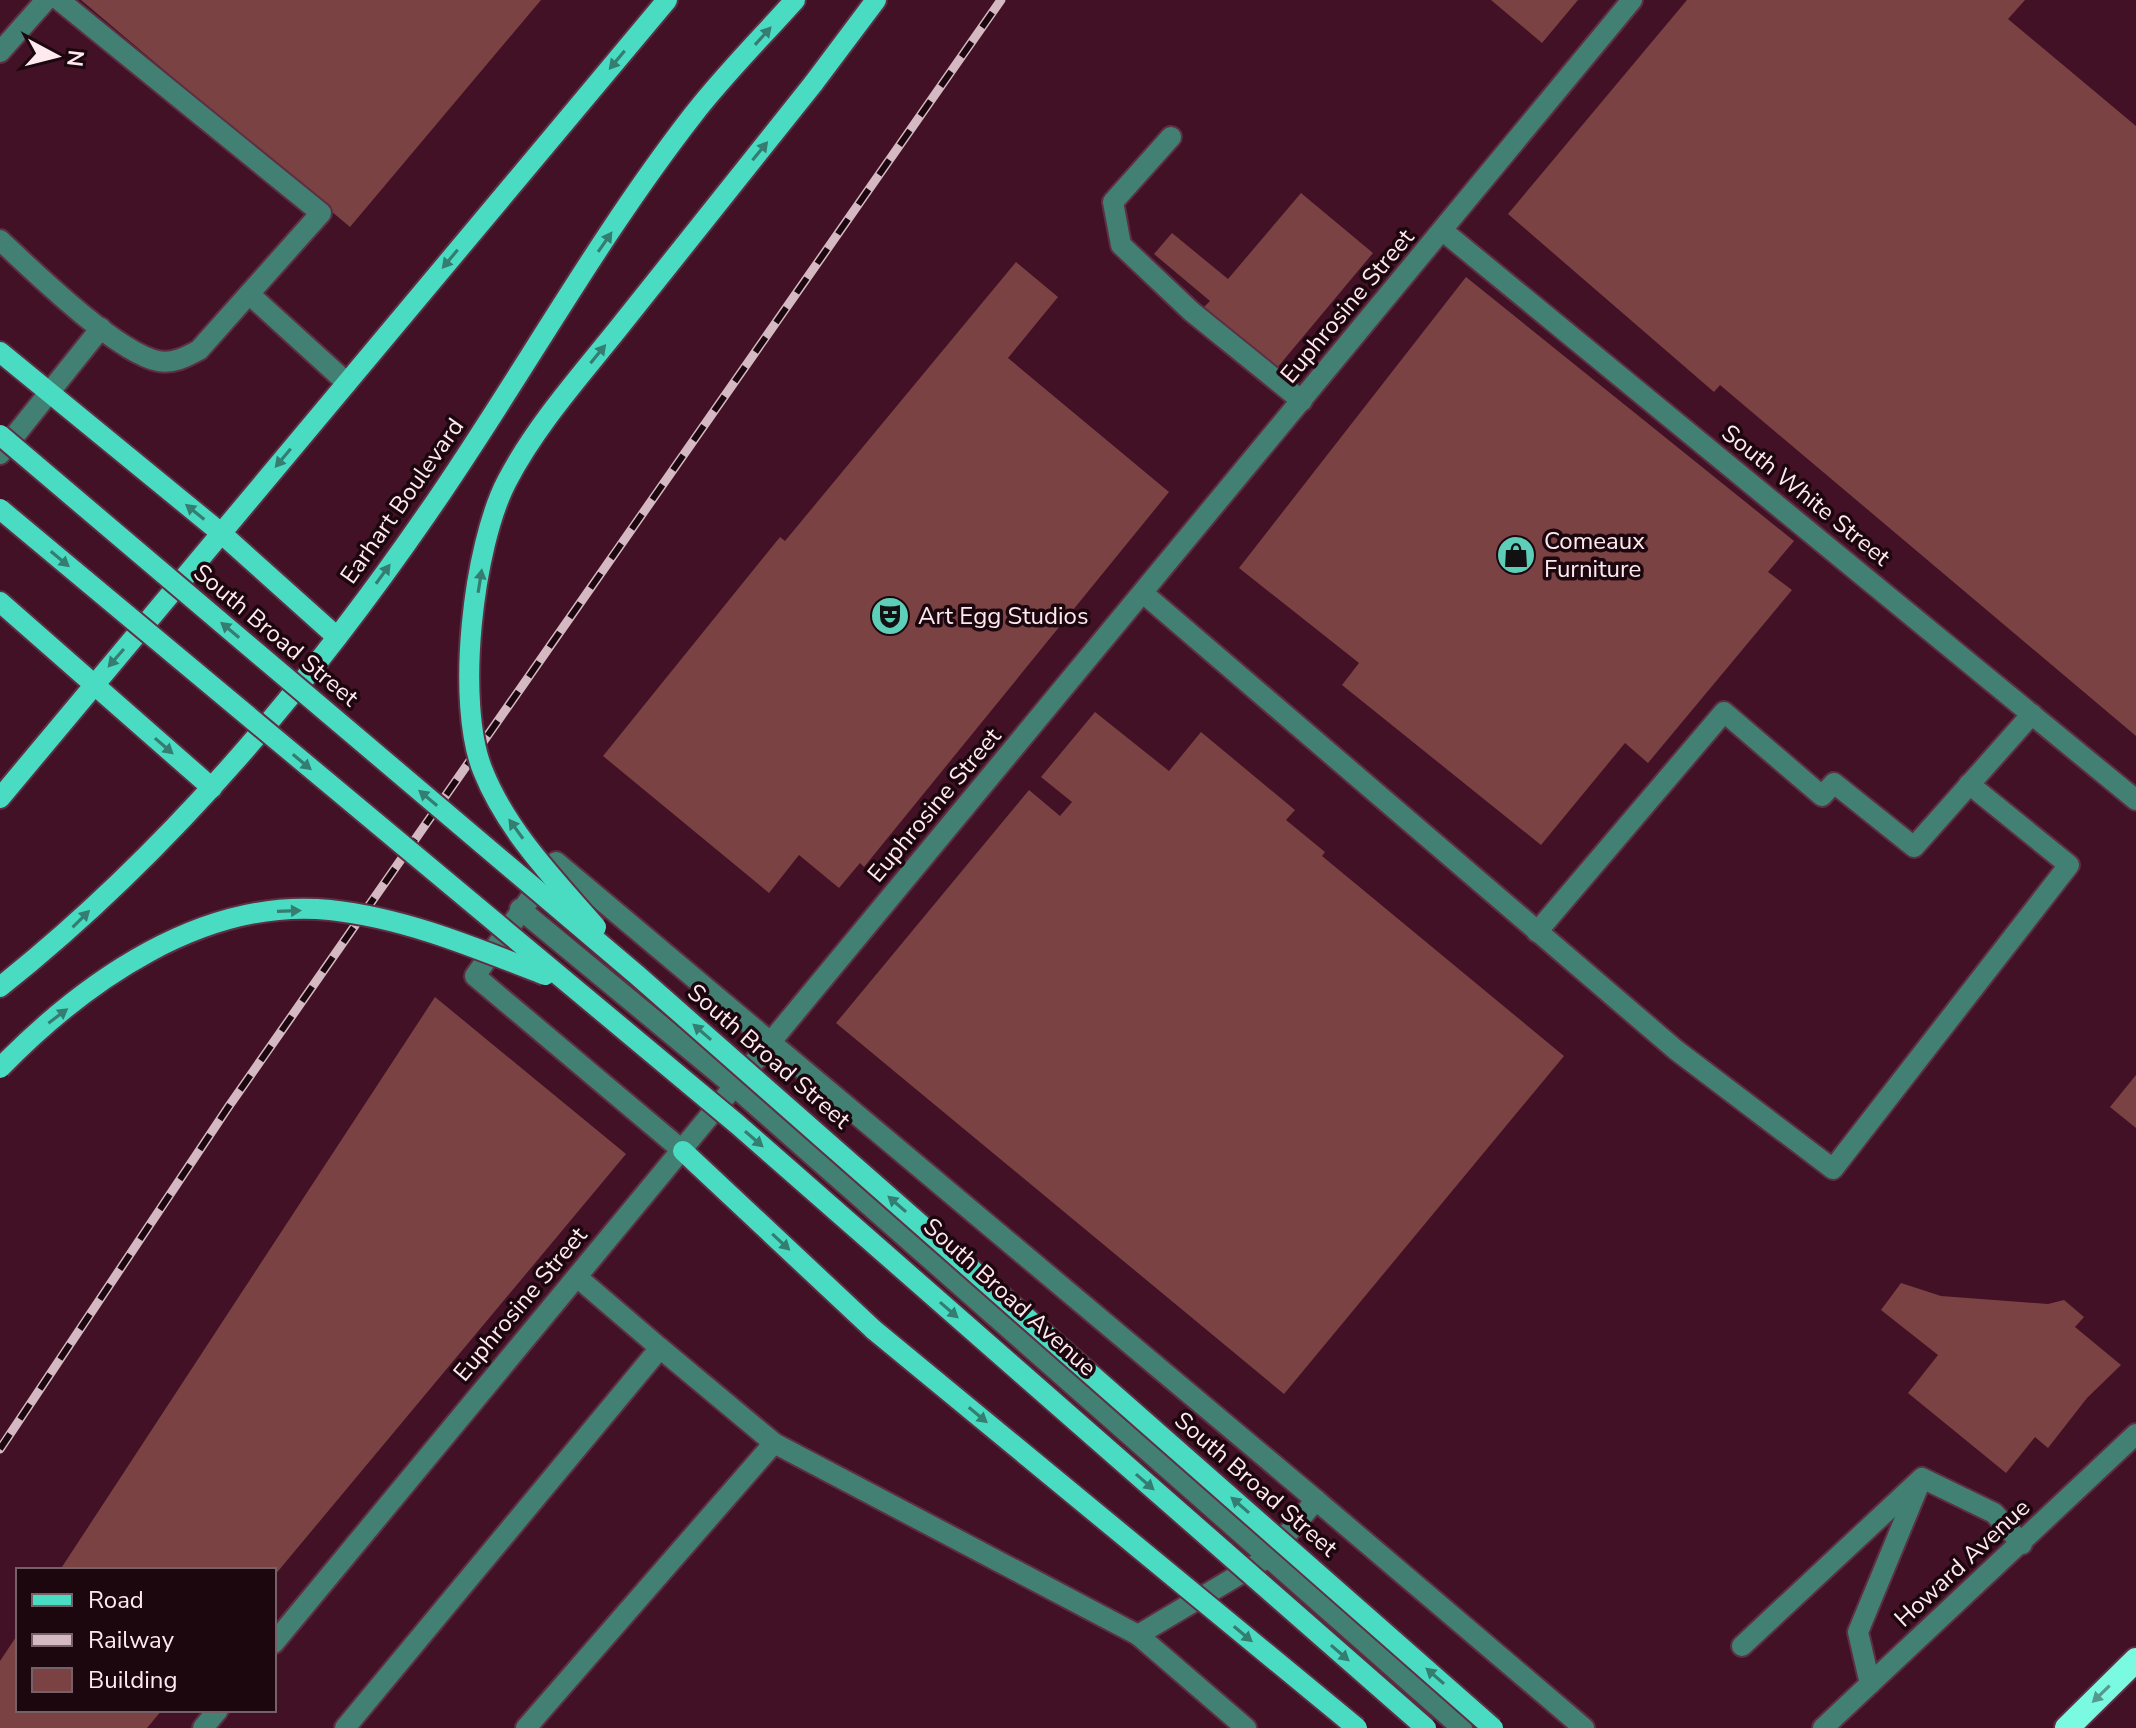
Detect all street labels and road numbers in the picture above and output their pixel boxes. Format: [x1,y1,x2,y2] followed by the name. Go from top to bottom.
[1273,222,1421,390] street label: Euphrosine Street
[333,412,471,590] street label: Earhart Boulevard
[1715,417,1897,573] street label: South White Street
[187,556,366,714] street label: South Broad Street
[860,721,1008,889] street label: Euphrosine Street
[681,976,858,1136] street label: South Broad Street
[917,1211,1103,1383] street label: South Broad Avenue
[446,1220,594,1388] street label: Euphrosine Street
[1168,1404,1345,1564] street label: South Broad Street
[1887,1492,2037,1634] street label: Howard Avenue

